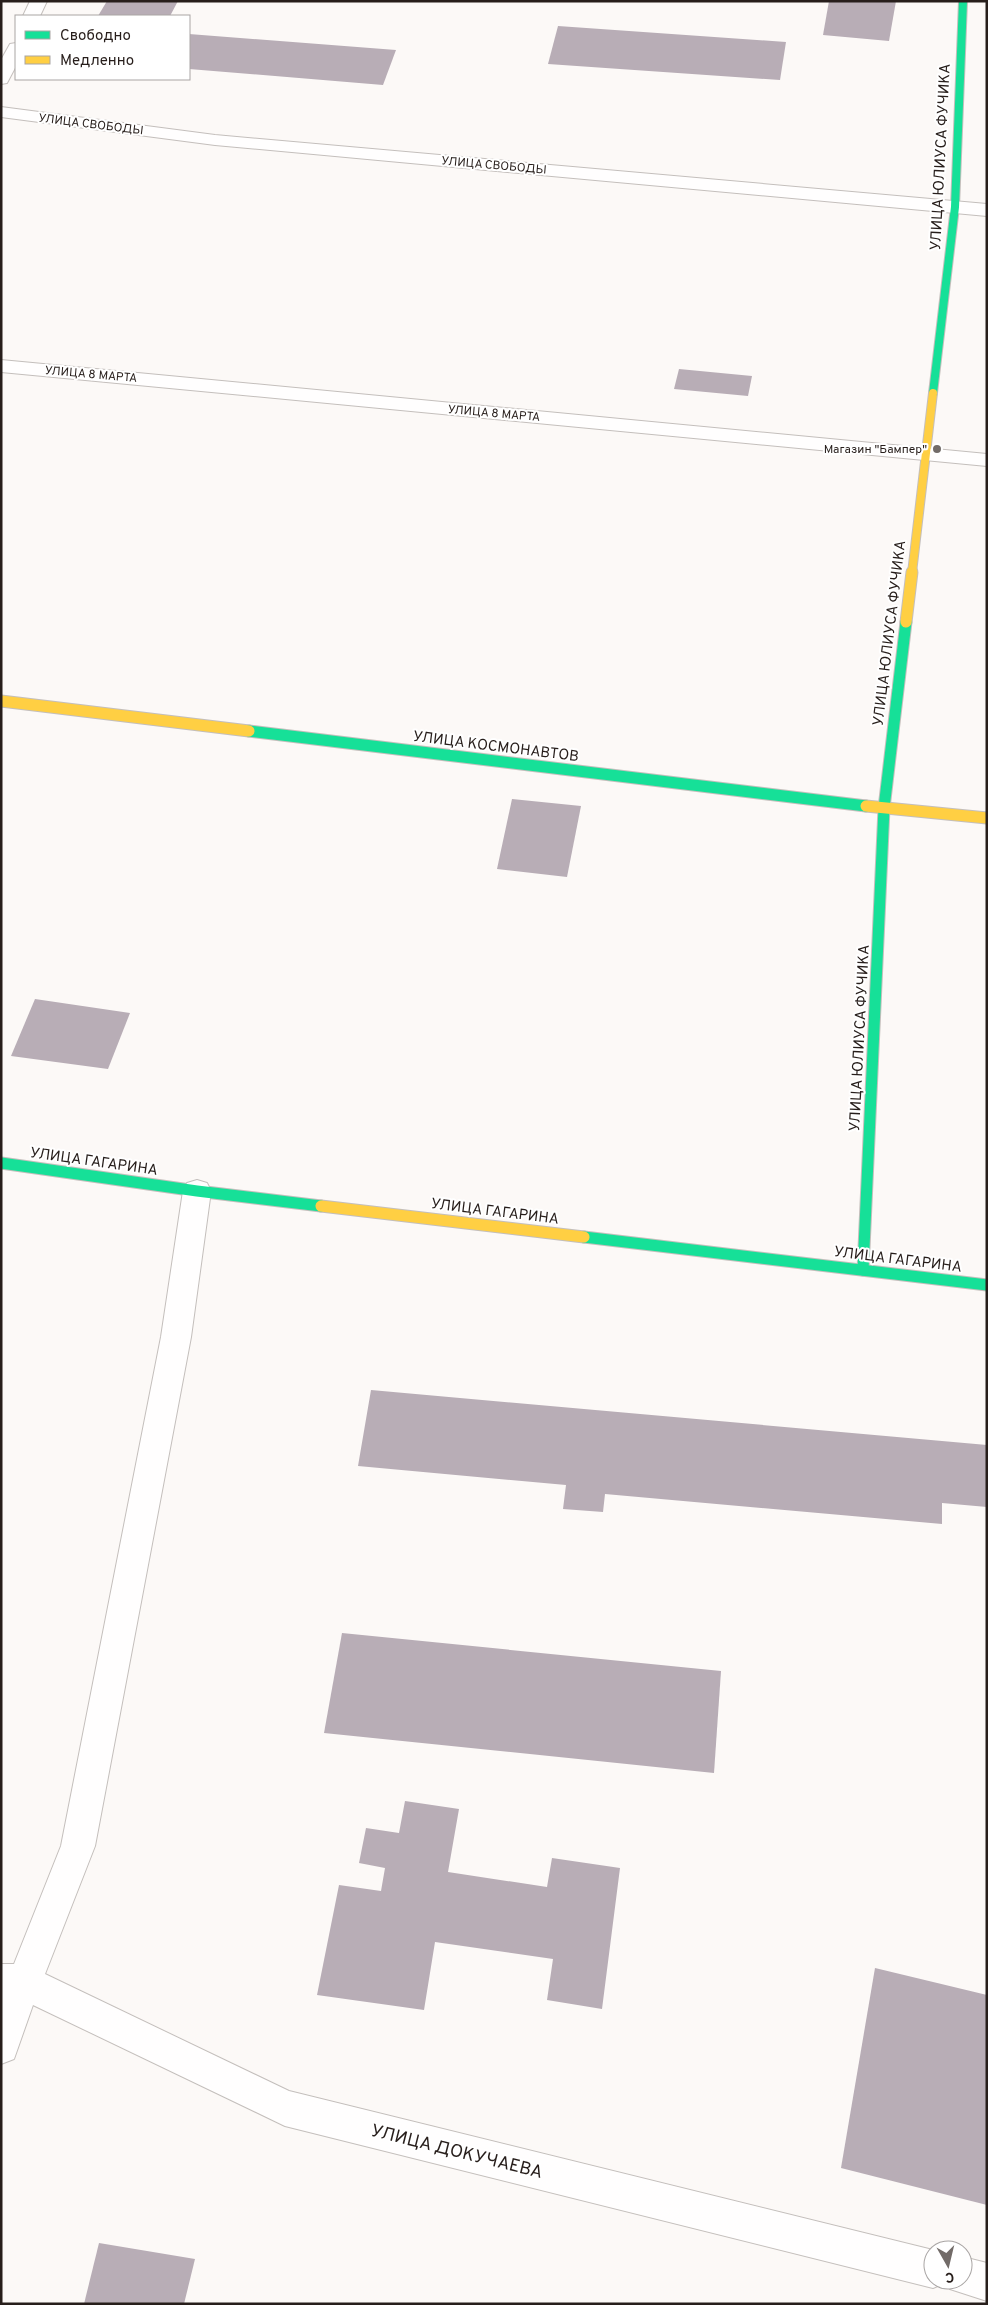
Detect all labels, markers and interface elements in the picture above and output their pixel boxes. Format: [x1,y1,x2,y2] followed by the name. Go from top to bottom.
[15,15,190,80] legend
[60,27,131,46] text: Свободно
[60,52,134,71] text: Медленно
[927,63,956,251] street label: УЛИЦА ЮЛИУСА ФУЧИКА
[37,111,144,139] street label: УЛИЦА СВОБОДЫ
[440,153,547,179] street label: УЛИЦА СВОБОДЫ
[44,363,138,387] street label: УЛИЦА 8 МАРТА
[447,402,541,426] street label: УЛИЦА 8 МАРТА
[824,442,927,458] place label: Магазин "Бампер"
[931,443,943,455] marker: Магазин "Бампер"
[870,539,911,727] street label: УЛИЦА ЮЛИУСА ФУЧИКА
[412,728,580,767] street label: УЛИЦА КОСМОНАВТОВ
[846,944,875,1132] street label: УЛИЦА ЮЛИУСА ФУЧИКА
[29,1144,159,1181] street label: УЛИЦА ГАГАРИНА
[430,1195,560,1230] street label: УЛИЦА ГАГАРИНА
[833,1243,963,1278] street label: УЛИЦА ГАГАРИНА
[368,2120,545,2185] street label: УЛИЦА ДОКУЧАЕВА
[923,2240,973,2290] north arrow
[944,2267,955,2285] text: С

